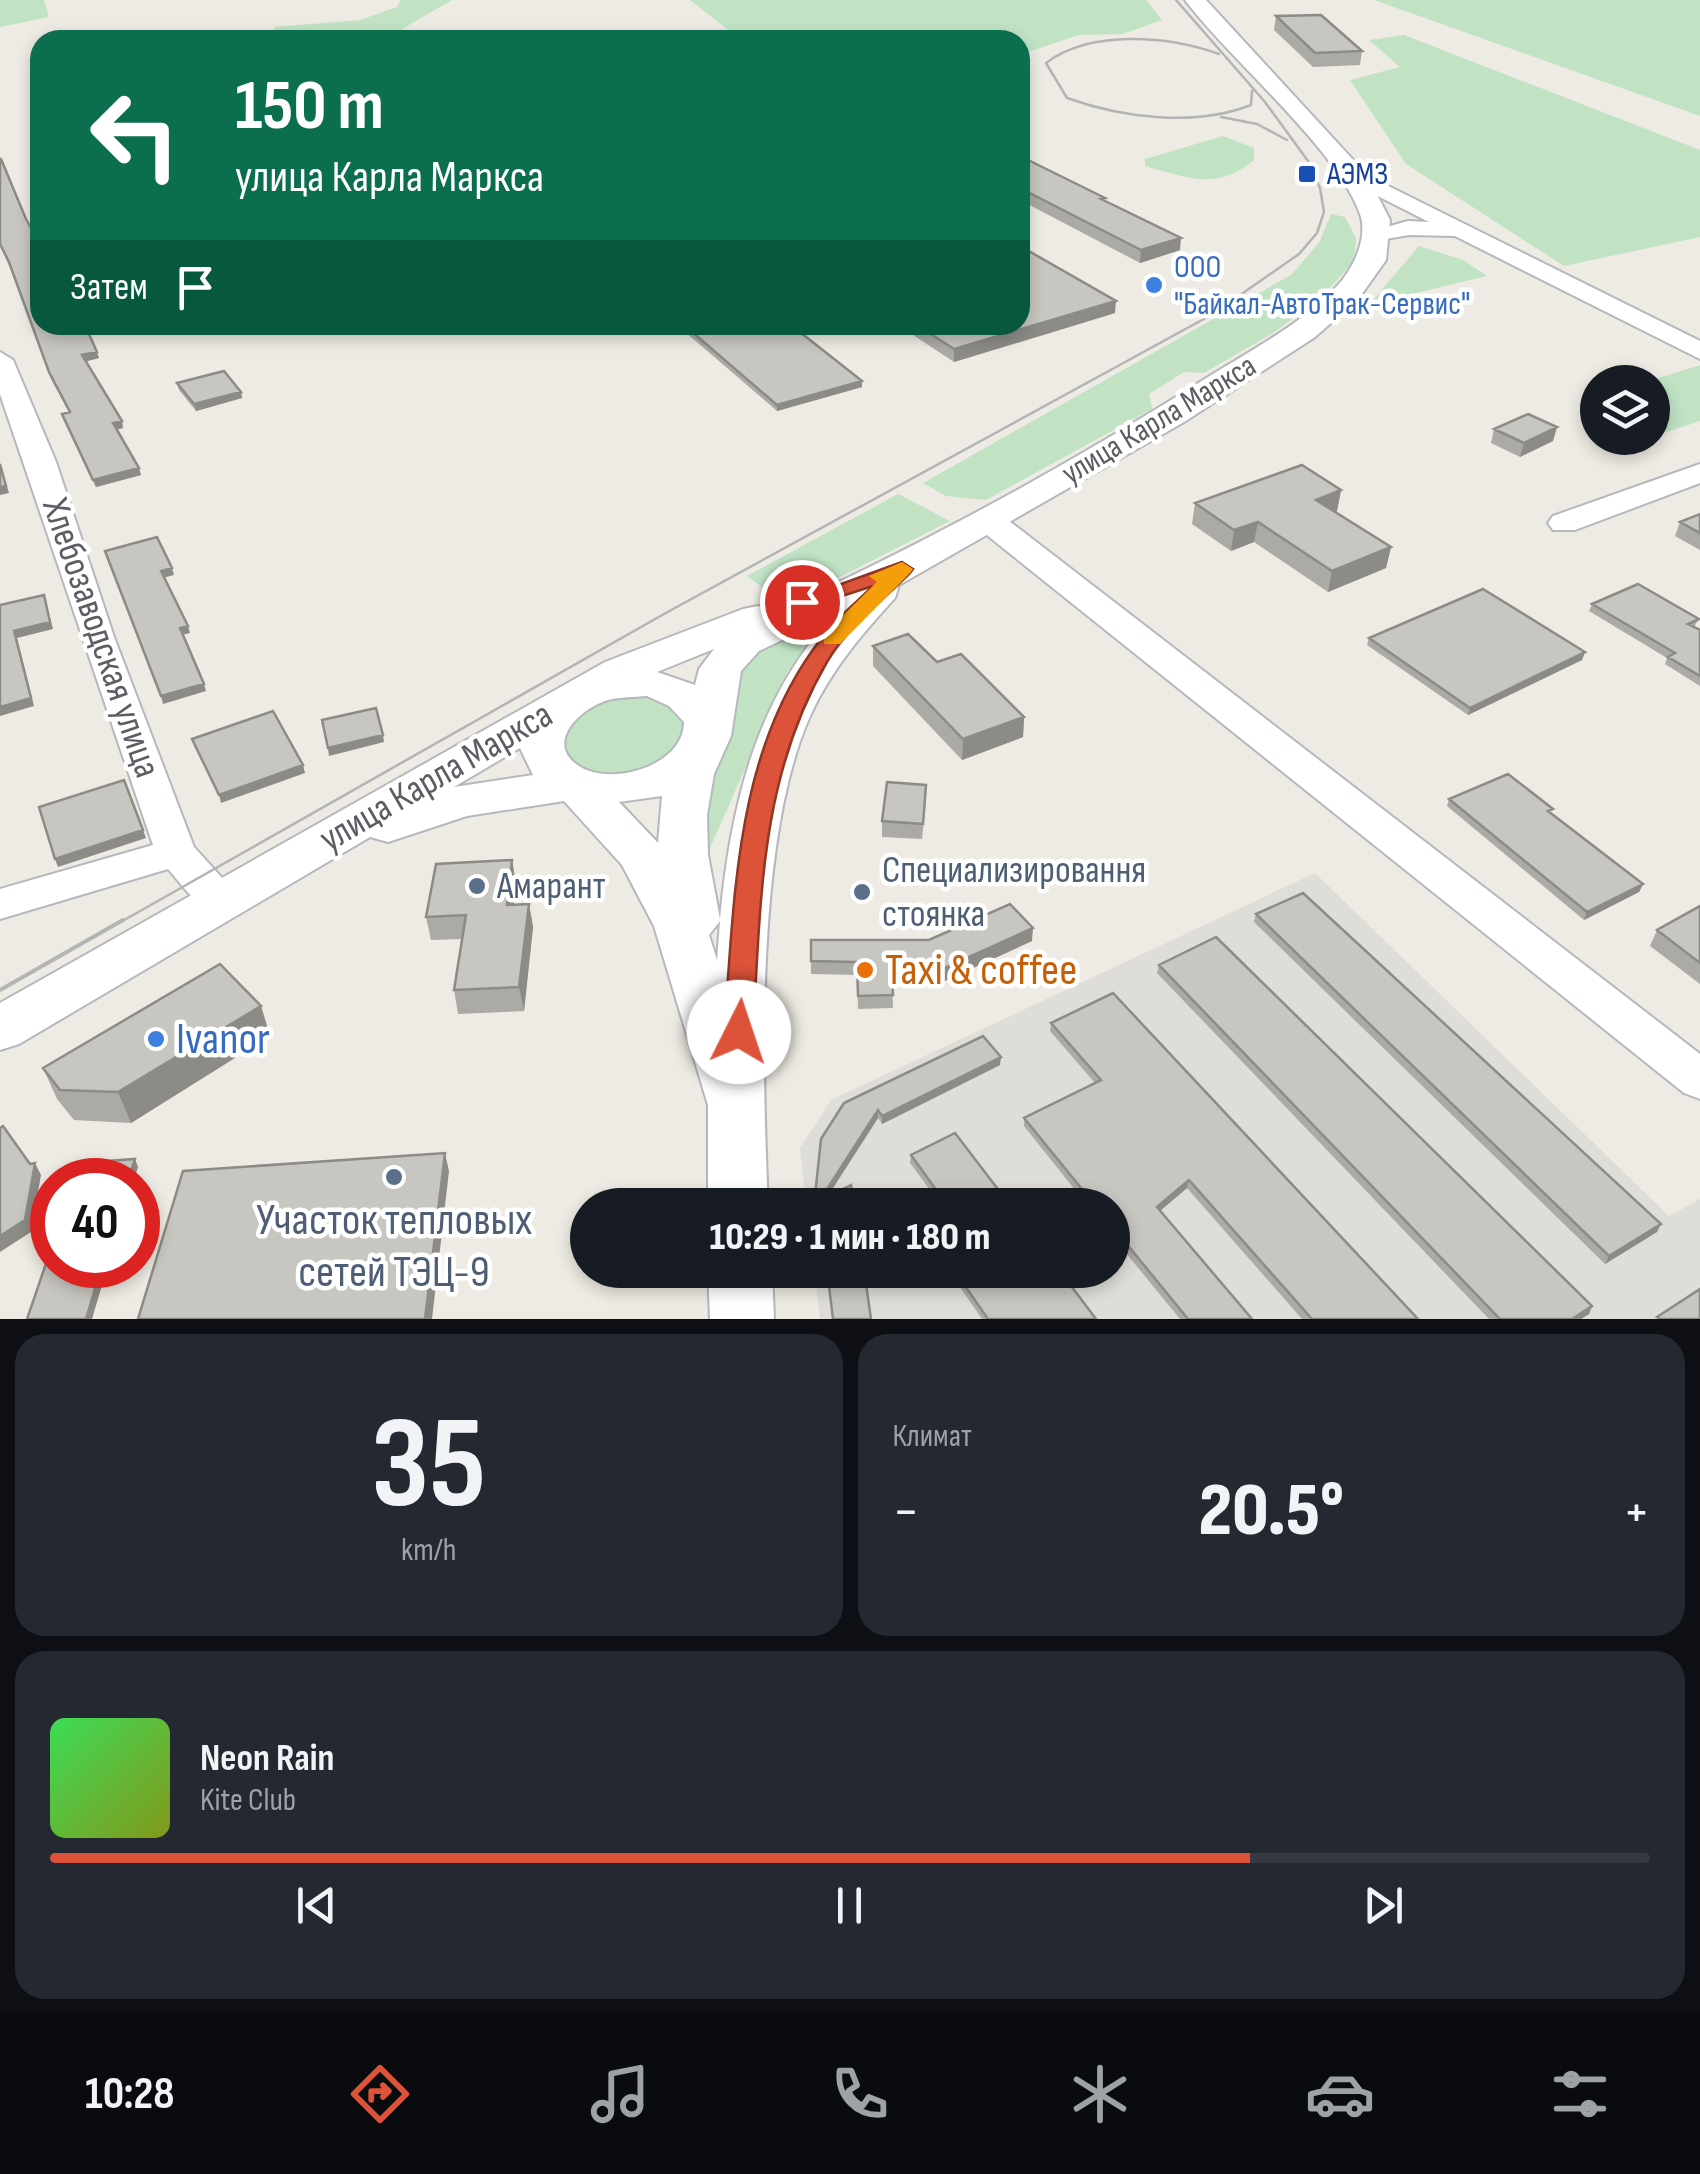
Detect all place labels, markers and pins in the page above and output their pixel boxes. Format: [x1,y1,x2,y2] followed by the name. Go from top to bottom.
[1326,155,1388,194] place label: АЭМЗ
[1296,163,1318,185] marker: АЭМЗ
[1174,248,1470,324] place label: ООО "Байкал-АвтоТрак-Сервис"
[1143,274,1165,296] marker: ООО "Байкал-АвтоТрак-Сервис"
[760,560,845,645] pin
[882,848,1146,937] place label: Специализировання стоянка
[496,864,606,909] place label: Амарант
[466,875,488,897] marker: Амарант
[851,881,873,903] marker: Специализировання стоянка
[885,943,1077,998] place label: Taxi & coffee
[854,959,876,981] marker: Taxi & coffee
[176,1012,270,1067] place label: Ivanor
[145,1028,167,1050] marker: Ivanor
[383,1166,405,1188] marker: Участок тепловых сетей ТЭЦ-9
[256,1193,532,1300] place label: Участок тепловых сетей ТЭЦ-9

